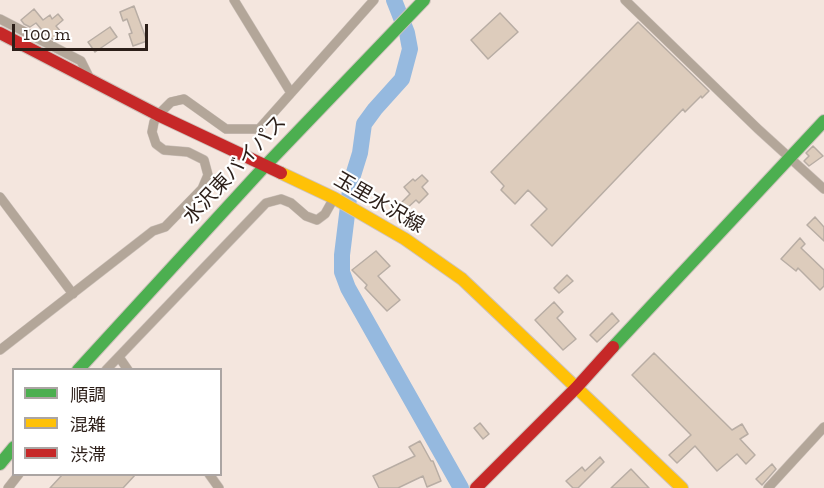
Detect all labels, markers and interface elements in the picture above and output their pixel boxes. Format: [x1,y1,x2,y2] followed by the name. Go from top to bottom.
[15,12,152,50] scale bar
[23,23,70,45] text: 100 m
[178,111,292,229] street label: 水沢東バイパス
[330,168,428,238] street label: 玉里水沢線
[12,368,222,476] legend
[70,384,106,406] text: 順調
[70,414,106,436] text: 混雑
[70,444,106,466] text: 渋滞

